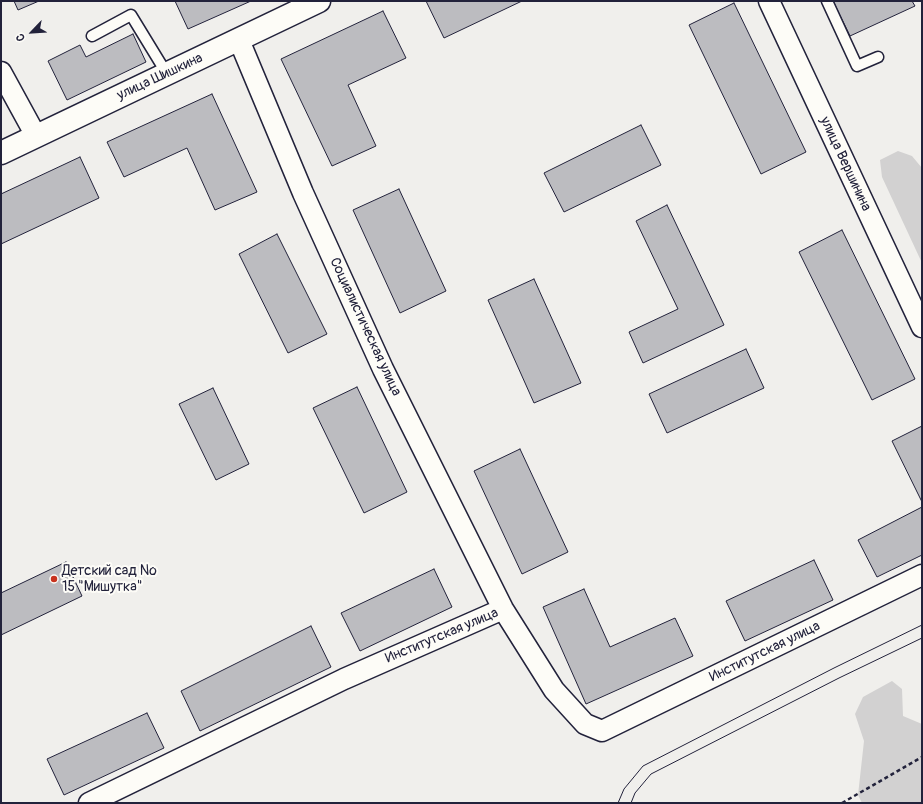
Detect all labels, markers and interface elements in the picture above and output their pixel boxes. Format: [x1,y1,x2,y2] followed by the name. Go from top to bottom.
[12,12,52,52] north arrow
[13,31,28,43] text: С
[115,50,205,104] street label: улица Шишкина
[816,114,874,214] street label: улица Вершинина
[326,255,404,399] street label: Социалистическая улица
[62,563,157,596] place label: Детский сад № 15 "Мишутка"
[49,574,59,584] marker: Детский сад № 15 "Мишутка"
[383,605,501,667] street label: Институтская улица
[707,618,823,686] street label: Институтская улица

